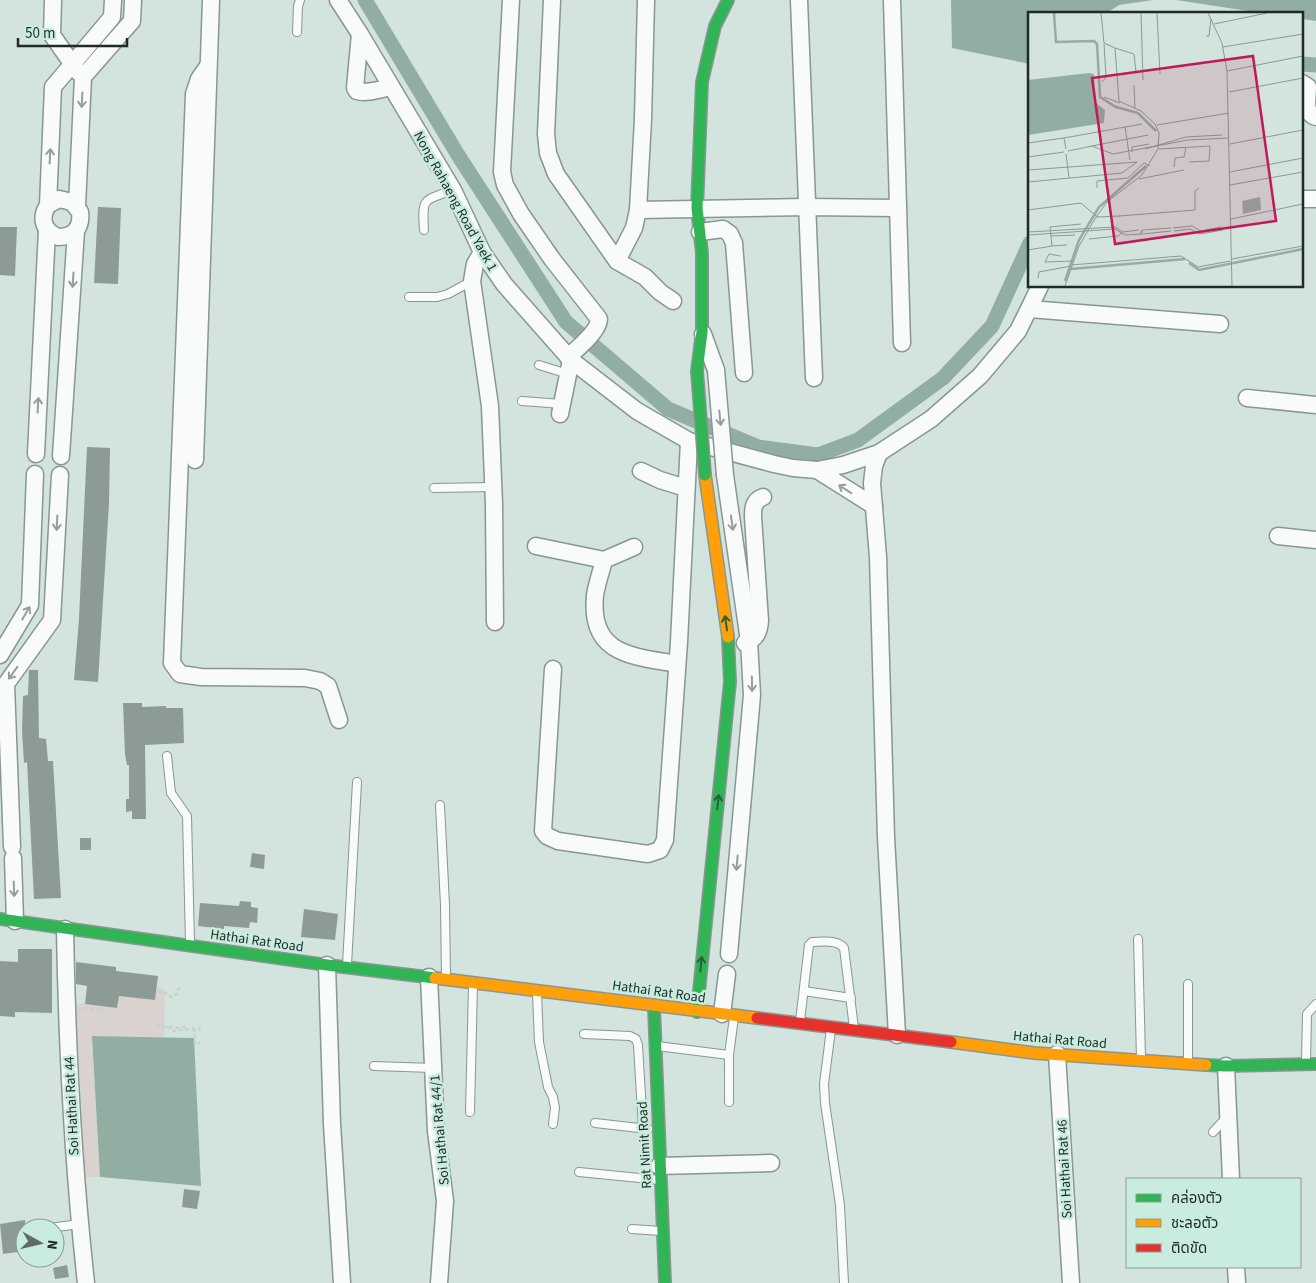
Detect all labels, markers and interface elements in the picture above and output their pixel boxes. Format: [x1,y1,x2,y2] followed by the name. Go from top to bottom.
[1028,12,1304,288] inset map
[18,15,126,47] scale bar
[25,23,55,44] text: 50 m
[77,92,87,108] one-way arrow
[408,128,502,275] street label: Nong Rahaeng Road Yaek 1
[45,149,55,165] one-way arrow
[69,271,78,287] one-way arrow
[33,397,43,414] one-way arrow
[716,410,725,426] one-way arrow
[838,483,852,494] one-way arrow
[727,514,737,530] one-way arrow
[53,515,62,531] one-way arrow
[21,607,31,621] one-way arrow
[721,615,731,631] one-way arrow
[8,666,19,679] one-way arrow
[747,676,757,692] one-way arrow
[713,794,723,810] one-way arrow
[732,855,741,871] one-way arrow
[9,881,19,897] one-way arrow
[209,925,305,957] street label: Hathai Rat Road
[697,956,706,972] one-way arrow
[611,976,707,1008] street label: Hathai Rat Road
[1012,1026,1108,1054] street label: Hathai Rat Road
[59,1056,85,1156] street label: Soi Hathai Rat 44
[425,1074,455,1186] street label: Soi Hathai Rat 44/1
[633,1101,657,1189] street label: Rat Nimit Road
[1052,1119,1078,1219] street label: Soi Hathai Rat 46
[1126,1178,1301,1268] legend
[1171,1188,1222,1209] text: คล่องตัว
[1171,1213,1218,1234] text: ชะลอตัว
[15,1218,65,1268] north arrow
[1171,1238,1207,1259] text: ติดขัด
[41,1239,62,1251] text: N

